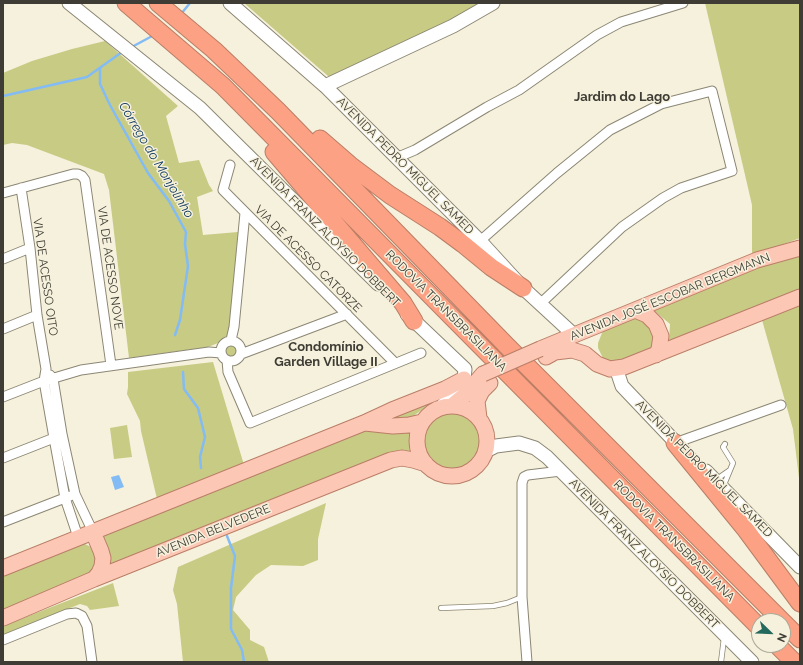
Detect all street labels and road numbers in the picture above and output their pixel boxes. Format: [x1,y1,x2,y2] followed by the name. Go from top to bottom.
[333,94,477,238] street label: AVENIDA PEDRO MIGUEL SAMED
[247,154,403,310] street label: AVENIDA FRANZ ALOYSIO DOBBERT
[252,203,364,315] street label: VIA DE ACESSO CATORZE
[94,205,126,331] street label: VIA DE ACESSO NOVE
[30,217,60,337] street label: VIA DE ACESSO OITO
[382,247,510,375] street label: RODOVIA TRANSBRASILIANA
[568,250,772,344] street label: AVENIDA JOSÉ ESCOBAR BERGMANN
[632,397,776,541] street label: AVENIDA PEDRO MIGUEL SAMED
[566,476,722,632] street label: AVENIDA FRANZ ALOYSIO DOBBERT
[610,477,738,605] street label: RODOVIA TRANSBRASILIANA
[154,501,272,561] street label: AVENIDA BELVEDERE

